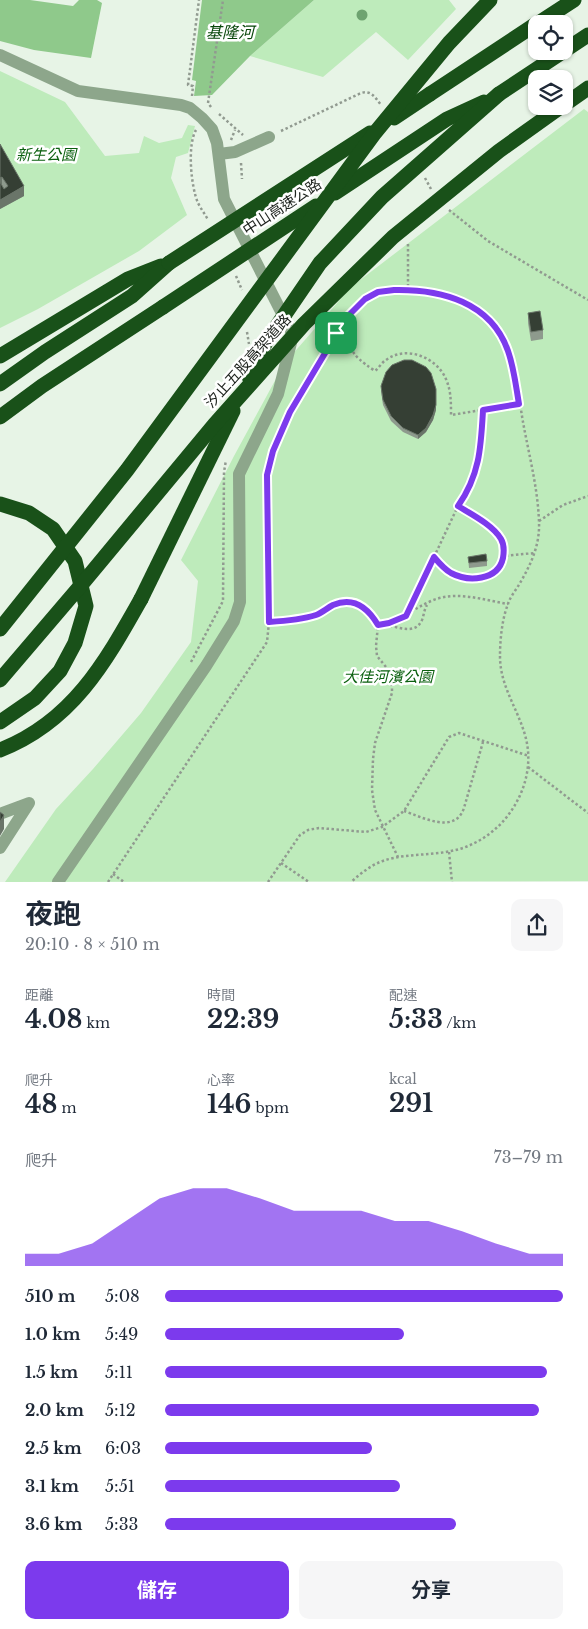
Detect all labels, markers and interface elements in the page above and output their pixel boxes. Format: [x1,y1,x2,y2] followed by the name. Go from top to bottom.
[528,15,573,115] map controls
[528,15,573,60] button: locate
[206,22,257,42] water label: 基隆河
[528,70,573,115] button: layers
[16,145,78,164] park label: 新生公園
[239,174,325,239] street label: 中山高速公路
[200,310,295,412] street label: 汐止五股高架道路
[315,312,357,354] pin
[322,319,350,347] icon: arrive
[343,667,435,686] park label: 大佳河濱公園
[25,897,81,932] text: 夜跑
[511,899,563,951] button: share
[25,934,160,954] text: 20:10 · 8 × 510 m
[25,986,53,1004] text: 距離
[207,986,235,1004] text: 時間
[389,986,417,1004] text: 配速
[25,1004,82,1035] text: 4.08
[207,1004,279,1035] text: 22:39
[389,1004,443,1035] text: 5:33
[82,1014,110,1032] text: km
[443,1014,476,1032] text: /km
[389,1070,417,1088] text: kcal
[25,1071,53,1089] text: 爬升
[207,1071,235,1089] text: 心率
[389,1088,433,1119] text: 291
[25,1089,57,1120] text: 48
[207,1089,251,1120] text: 146
[57,1099,77,1117] text: m
[251,1099,289,1117] text: bpm
[494,1147,563,1167] text: 73–79 m
[25,1150,57,1170] text: 爬升
[25,1286,76,1306] text: 510 m
[105,1286,140,1306] text: 5:08
[25,1324,80,1344] text: 1.0 km
[105,1324,138,1344] text: 5:49
[25,1362,78,1382] text: 1.5 km
[105,1362,133,1382] text: 5:11
[25,1400,84,1420] text: 2.0 km
[105,1400,136,1420] text: 5:12
[25,1438,82,1458] text: 2.5 km
[105,1438,141,1458] text: 6:03
[25,1476,79,1496] text: 3.1 km
[105,1476,135,1496] text: 5:51
[25,1514,83,1534] text: 3.6 km
[105,1514,138,1534] text: 5:33
[25,1561,289,1619] button: 儲存
[299,1561,563,1619] button: 分享

